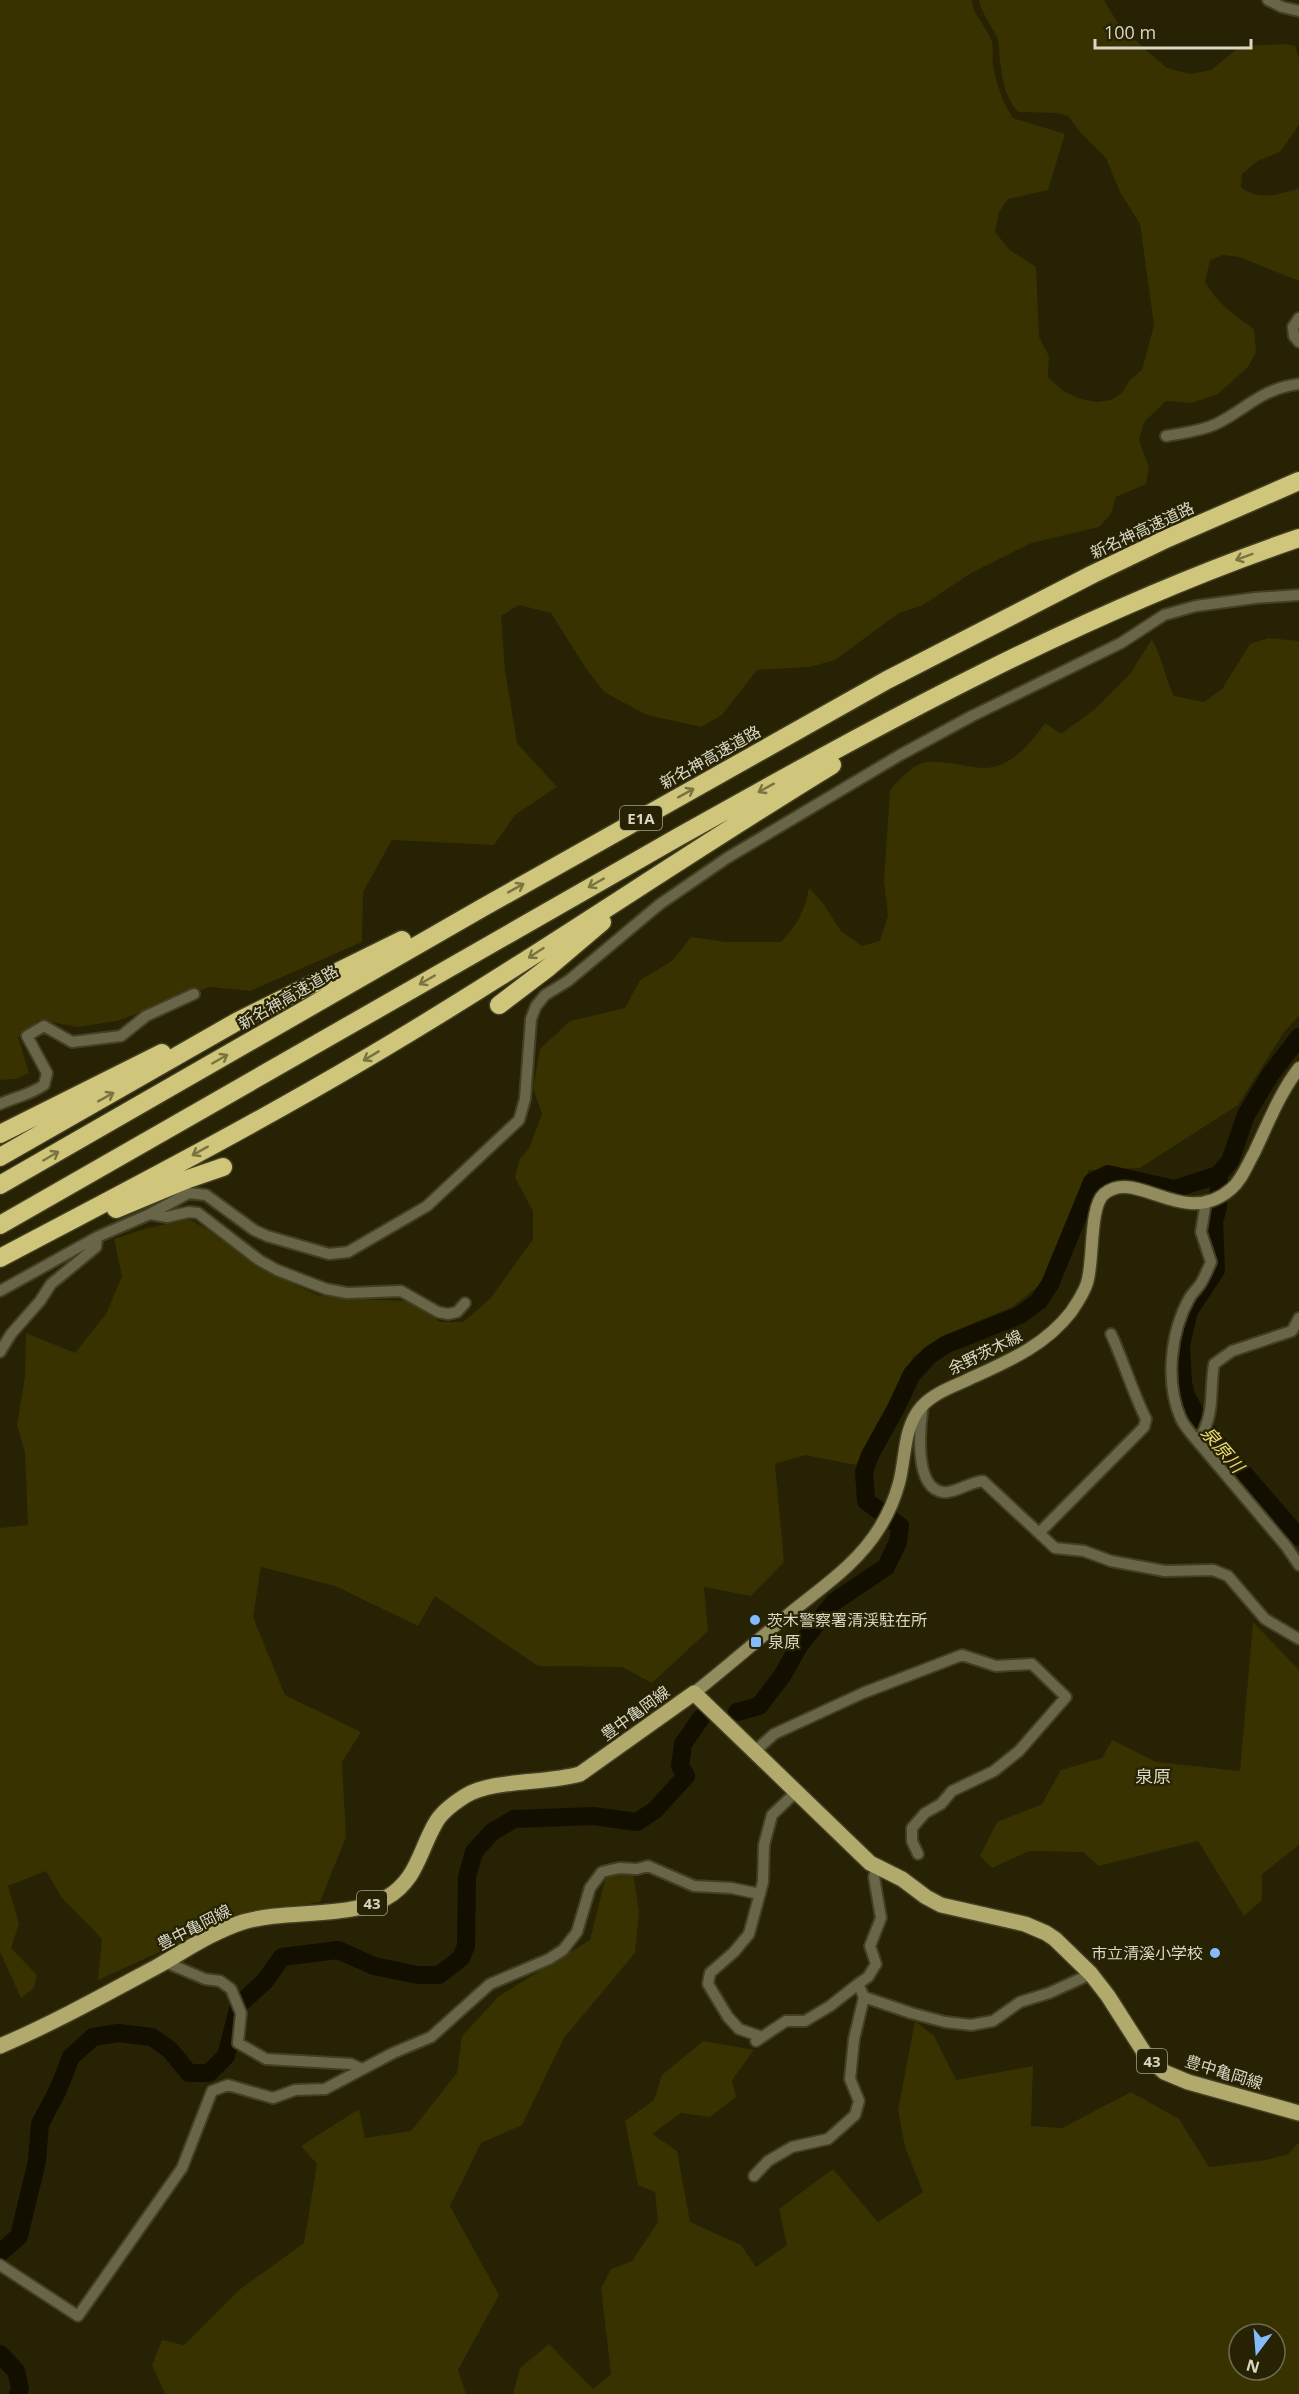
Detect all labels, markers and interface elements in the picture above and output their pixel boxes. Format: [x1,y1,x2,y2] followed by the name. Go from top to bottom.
[1095,12,1251,50] scale bar
[1104,20,1156,44] text: 100 m
[1087,496,1197,564] street label: 新名神高速道路
[1235,553,1254,564] one-way arrow
[656,720,764,794] street label: 新名神高速道路
[758,782,775,794] one-way arrow
[677,786,694,798] one-way arrow
[620,806,662,830] road number: E1A
[588,878,605,890] one-way arrow
[507,882,524,894] one-way arrow
[528,947,545,959] one-way arrow
[234,959,342,1035] street label: 新名神高速道路
[419,975,436,987] one-way arrow
[363,1050,380,1062] one-way arrow
[211,1053,228,1065] one-way arrow
[97,1091,114,1103] one-way arrow
[192,1145,209,1157] one-way arrow
[42,1150,59,1162] one-way arrow
[944,1325,1026,1379] street label: 余野茨木線
[1196,1421,1251,1479] water label: 泉原川
[767,1609,927,1631] place label: 茨木警察署清渓駐在所
[748,1613,762,1627] marker: 茨木警察署清渓駐在所
[768,1631,800,1653] place label: 泉原
[749,1635,763,1649] marker: 泉原
[596,1681,674,1745] street label: 豊中亀岡線
[1135,1764,1171,1788] district label: 泉原
[357,1891,387,1915] road number: 43
[153,1899,235,1955] street label: 豊中亀岡線
[1091,1942,1203,1964] place label: 市立清溪小学校
[1208,1946,1222,1960] marker: 市立清溪小学校
[1137,2049,1167,2073] road number: 43
[1183,2050,1265,2094] street label: 豊中亀岡線
[1227,2322,1287,2382] north arrow
[1244,2354,1262,2379] text: N

